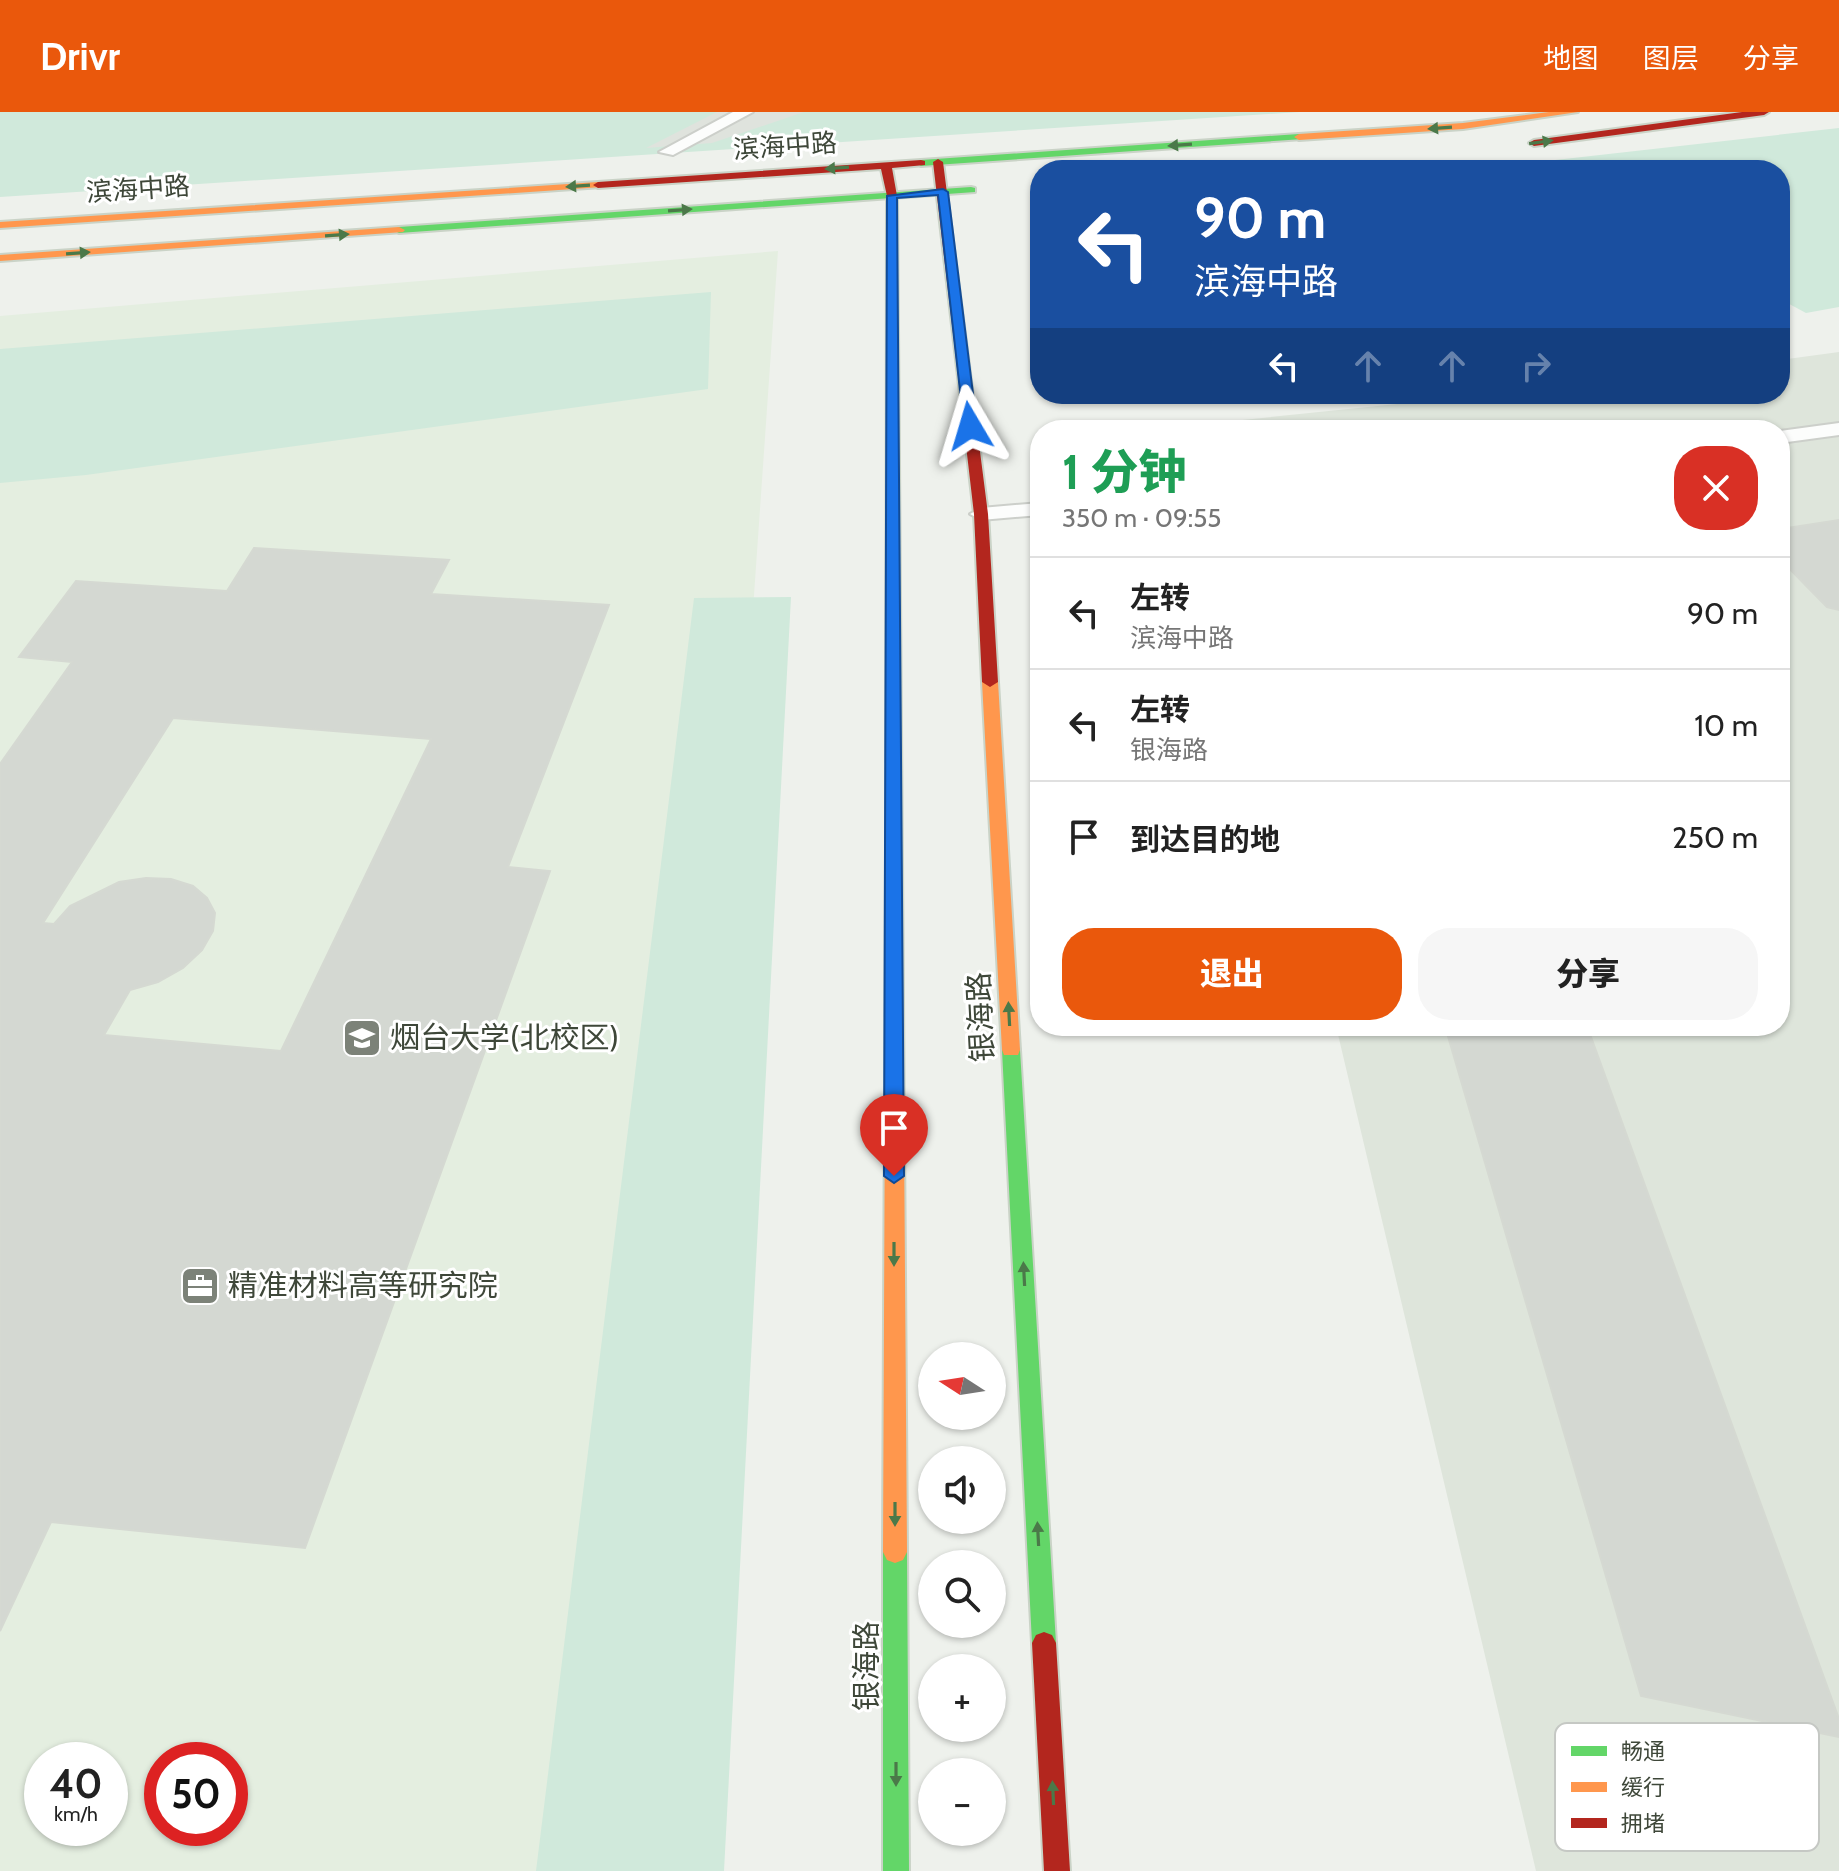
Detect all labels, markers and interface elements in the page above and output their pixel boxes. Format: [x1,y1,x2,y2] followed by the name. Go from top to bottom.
[40,33,120,80] text: Drivr
[1543,41,1599,75] text: 地图
[1643,41,1699,75] text: 图层
[1743,41,1799,75] text: 分享
[1427,121,1452,134] one-way arrow
[732,126,838,166] street label: 滨海中路
[1529,135,1554,148] one-way arrow
[1167,139,1192,152] one-way arrow
[824,162,849,175] one-way arrow
[85,169,191,209] street label: 滨海中路
[565,180,590,193] one-way arrow
[1194,184,1326,252] text: 90 m
[1062,192,1166,296] icon: left
[668,203,693,216] one-way arrow
[325,228,350,241] one-way arrow
[66,246,91,259] one-way arrow
[1194,259,1338,303] text: 滨海中路
[1262,344,1306,388] icon: left
[1346,344,1390,388] icon: ahead
[1430,344,1474,388] icon: ahead
[1514,344,1558,388] icon: right
[928,384,1012,468] position arrow
[1062,443,1187,501] text: 1 分钟
[1674,446,1758,530] button: close
[1062,502,1221,534] text: 350 m · 09:55
[1130,579,1190,616] text: 左转
[1062,591,1106,635] icon: left
[1687,595,1758,632] text: 90 m
[1130,622,1234,654] text: 滨海中路
[1130,691,1190,728] text: 左转
[1062,703,1106,747] icon: left
[1694,707,1758,744] text: 10 m
[1130,734,1208,766] text: 银海路
[1062,815,1106,859] icon: arrive
[1672,819,1758,856] text: 250 m
[1130,821,1280,858] text: 到达目的地
[1062,928,1402,1020] button: 退出
[1418,928,1758,1020] button: 分享
[960,971,1001,1063] street label: 银海路
[1002,1001,1015,1026] one-way arrow
[341,1017,383,1059] school or university icon: 烟台大学(北校区)
[390,1019,619,1056] place label: 烟台大学(北校区)
[860,1094,928,1176] pin
[872,1106,916,1150] icon: arrive
[888,1242,900,1267] one-way arrow
[1017,1261,1030,1286] one-way arrow
[179,1265,221,1307] office icon: 精准材料高等研究院
[228,1267,498,1304] place label: 精准材料高等研究院
[918,1342,1006,1430] north arrow
[918,1342,1006,1846] map controls
[918,1446,1006,1534] button: sound
[889,1502,901,1527] one-way arrow
[1031,1521,1044,1546] one-way arrow
[918,1550,1006,1638] button: search
[848,1621,885,1711] street label: 银海路
[918,1654,1006,1742] button: +
[1555,1723,1819,1851] legend
[1621,1738,1665,1765] text: 畅通
[144,1742,248,1846] speed limit sign: 50
[918,1758,1006,1846] button: −
[49,1759,103,1808] text: 40
[890,1762,902,1787] one-way arrow
[1621,1774,1665,1801] text: 缓行
[1046,1780,1059,1805] one-way arrow
[54,1802,98,1826] text: km/h
[1621,1810,1665,1837] text: 拥堵

